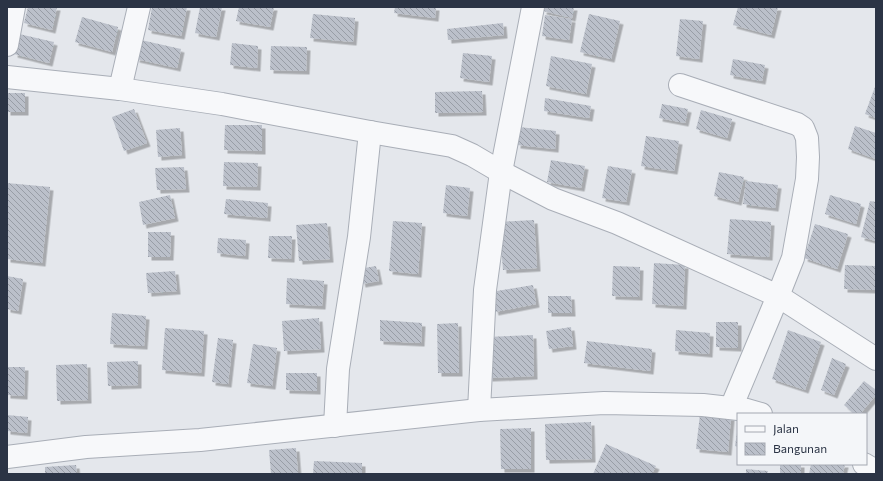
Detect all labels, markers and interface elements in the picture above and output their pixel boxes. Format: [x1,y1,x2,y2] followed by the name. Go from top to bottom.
[737,413,867,465] legend
[773,421,799,436] text: Jalan
[773,441,827,455] text: Bangunan

